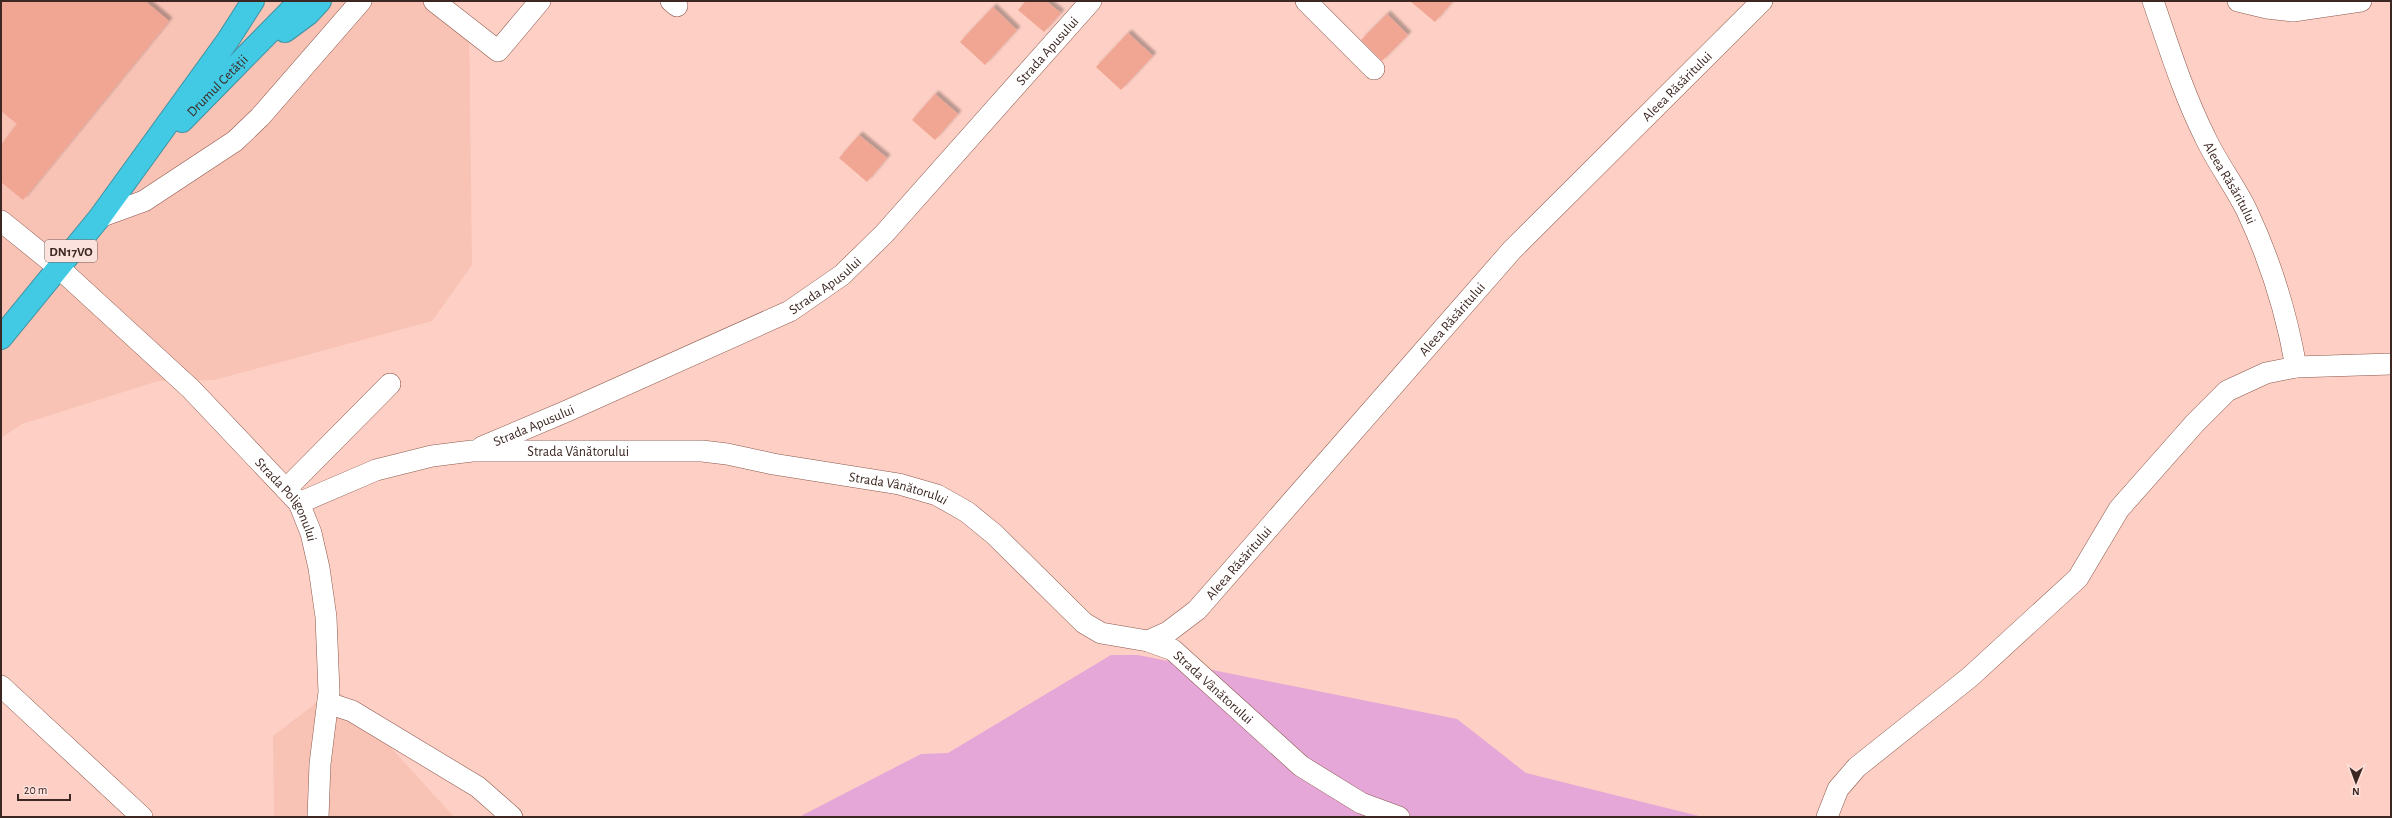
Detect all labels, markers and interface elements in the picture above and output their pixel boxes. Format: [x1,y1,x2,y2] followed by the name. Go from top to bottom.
[1014,14,1082,88] street label: Strada Apusului
[1640,49,1715,124] street label: Aleea Răsăritului
[185,52,251,120] street label: Drumul Cetății
[2201,140,2258,226] street label: Aleea Răsăritului
[45,240,97,262] road number: DN17VO
[787,254,864,318] street label: Strada Apusului
[1417,280,1488,359] street label: Aleea Răsăritului
[491,403,577,449] street label: Strada Apusului
[527,445,629,459] street label: Strada Vânătorului
[252,455,319,543] street label: Strada Poligonului
[848,470,950,508] street label: Strada Vânătorului
[1203,524,1275,603] street label: Aleea Răsăritului
[1171,648,1255,727] street label: Strada Vânătorului
[2336,762,2376,802] north arrow
[18,776,70,802] scale bar
[24,784,47,796] text: 20 m
[2352,786,2360,797] text: N

